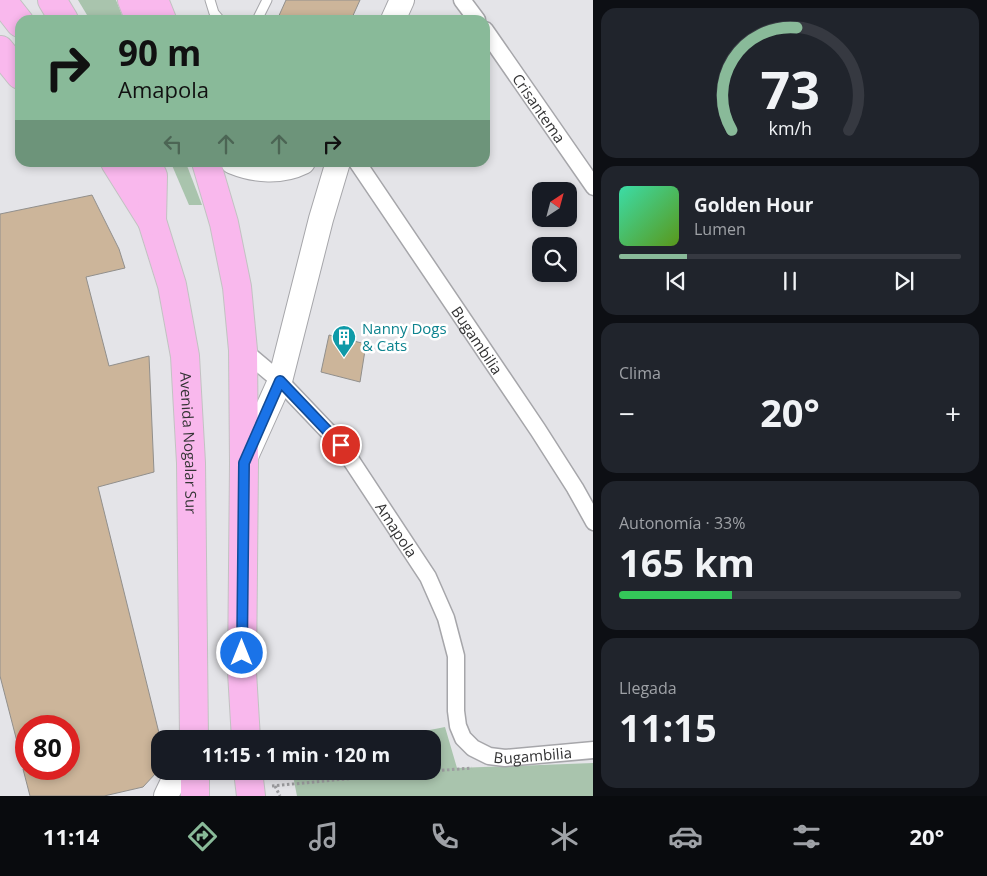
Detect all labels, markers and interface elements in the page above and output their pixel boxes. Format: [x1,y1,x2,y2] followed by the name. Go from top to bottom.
[118,29,201,76] text: 90 m
[35,35,100,100] icon: right
[760,53,820,124] text: 73
[508,69,570,147] street label: Crisantema
[118,74,209,104] text: Amapola
[768,116,812,140] text: km/h
[159,130,187,158] icon: left
[212,130,240,158] icon: ahead
[265,130,293,158] icon: ahead
[318,130,346,158] icon: right
[532,182,578,228] north arrow
[532,182,577,282] map controls
[694,192,813,218] text: Golden Hour
[694,218,746,240] text: Lumen
[532,237,577,282] button: search
[662,267,690,295] icon: previous
[776,267,804,295] icon: pause
[890,267,918,295] icon: next
[447,302,508,378] street label: Bugambilia
[362,318,447,355] place label: Nanny Dogs & Cats
[331,324,357,358] building icon: Nanny Dogs & Cats
[619,362,661,384] text: Clima
[176,371,202,514] street label: Avenida Nogalar Sur
[760,386,820,438] text: 20°
[619,394,635,432] text: −
[945,394,961,432] text: +
[320,424,362,466] pin
[327,431,355,459] icon: arrive
[371,498,422,561] street label: Amapola
[619,512,745,534] text: Autonomía · 33%
[619,536,755,588] text: 165 km
[215,626,267,678] position arrow
[619,677,677,699] text: Llegada
[619,701,717,753] text: 11:15
[15,715,80,780] speed limit sign: 80
[202,742,390,768] text: 11:15 · 1 min · 120 m
[493,742,573,768] street label: Bugambilia
[185,819,220,854] icon: directions
[306,819,341,854] icon: music
[427,819,462,854] icon: phone
[547,819,582,854] icon: climate
[668,819,703,854] icon: car
[789,819,824,854] icon: filters
[43,821,99,851] text: 11:14
[909,821,944,851] text: 20°

